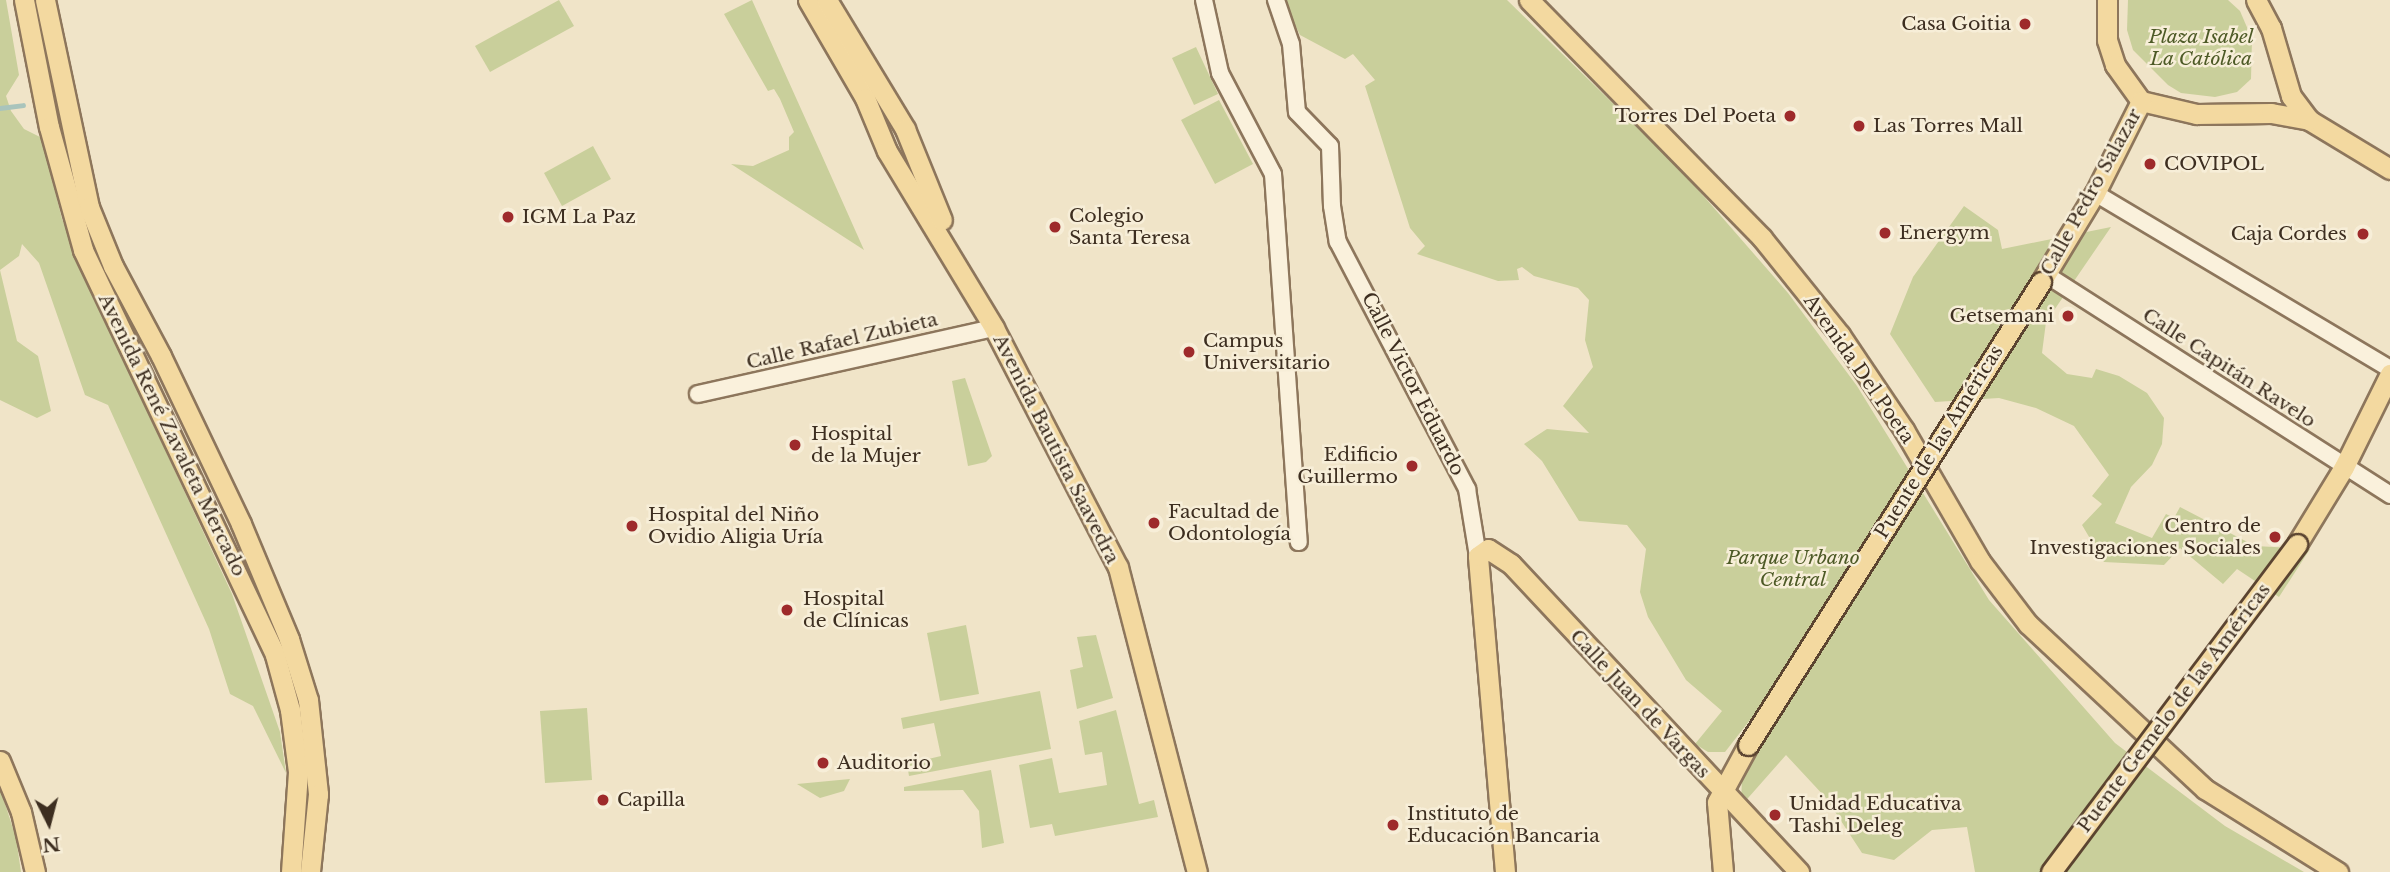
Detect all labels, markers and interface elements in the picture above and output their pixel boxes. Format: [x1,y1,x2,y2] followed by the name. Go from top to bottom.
[1901,13,2011,35] place label: Casa Goitia
[2017,16,2033,32] marker: Casa Goitia
[2148,26,2254,70] park label: Plaza Isabel La Católica
[1615,105,1776,127] place label: Torres Del Poeta
[2036,105,2146,279] street label: Calle Pedro Salazar
[1782,108,1798,124] marker: Torres Del Poeta
[1873,115,2023,137] place label: Las Torres Mall
[1851,118,1867,134] marker: Las Torres Mall
[2164,153,2264,175] place label: COVIPOL
[2142,156,2158,172] marker: COVIPOL
[1069,205,1191,249] place label: Colegio Santa Teresa
[522,206,636,228] place label: IGM La Paz
[500,209,516,225] marker: IGM La Paz
[1047,219,1063,235] marker: Colegio Santa Teresa
[1899,222,1990,244] place label: Energym
[2231,223,2347,245] place label: Caja Cordes
[2353,224,2373,244] marker: Caja Cordes
[1877,225,1893,241] marker: Energym
[1357,288,1469,480] street label: Calle Victor Eduardo
[93,290,251,580] street label: Avenida René Zavaleta Mercado
[1799,290,1919,448] street label: Avenida Del Poeta
[2138,304,2320,432] street label: Calle Capitán Ravelo
[1949,305,2054,327] place label: Getsemani
[744,308,940,374] street label: Calle Rafael Zubieta
[2060,308,2076,324] marker: Getsemani
[988,330,1124,568] street label: Avenida Bautista Saavedra
[1203,330,1330,374] place label: Campus Universitario
[1870,341,2008,543] street label: Puente de las Américas
[1181,344,1197,360] marker: Campus Universitario
[811,423,921,467] place label: Hospital de la Mujer
[785,435,805,455] marker: Hospital de la Mujer
[1297,444,1398,488] place label: Edificio Guillermo
[1404,458,1420,474] marker: Edificio Guillermo
[1168,501,1291,545] place label: Facultad de Odontología
[648,504,824,548] place label: Hospital del Niño Ovidio Aligia Uría
[1146,515,1162,531] marker: Facultad de Odontología
[2029,515,2261,559] place label: Centro de Investigaciones Sociales
[622,516,642,536] marker: Hospital del Niño Ovidio Aligia Uría
[2267,529,2283,545] marker: Centro de Investigaciones Sociales
[1726,547,1860,591] park label: Parque Urbano Central
[2073,579,2275,837] street label: Puente Gemelo de las Américas
[803,588,909,632] place label: Hospital de Clínicas
[777,600,797,620] marker: Hospital de Clínicas
[1565,625,1715,783] street label: Calle Juan de Vargas
[837,752,931,774] place label: Auditorio
[815,755,831,771] marker: Auditorio
[14,788,84,858] north arrow
[617,789,685,811] place label: Capilla
[595,792,611,808] marker: Capilla
[1789,793,1962,837] place label: Unidad Educativa Tashi Deleg
[1407,803,1600,847] place label: Instituto de Educación Bancaria
[1767,807,1783,823] marker: Unidad Educativa Tashi Deleg
[1385,817,1401,833] marker: Instituto de Educación Bancaria
[41,832,61,857] text: N

